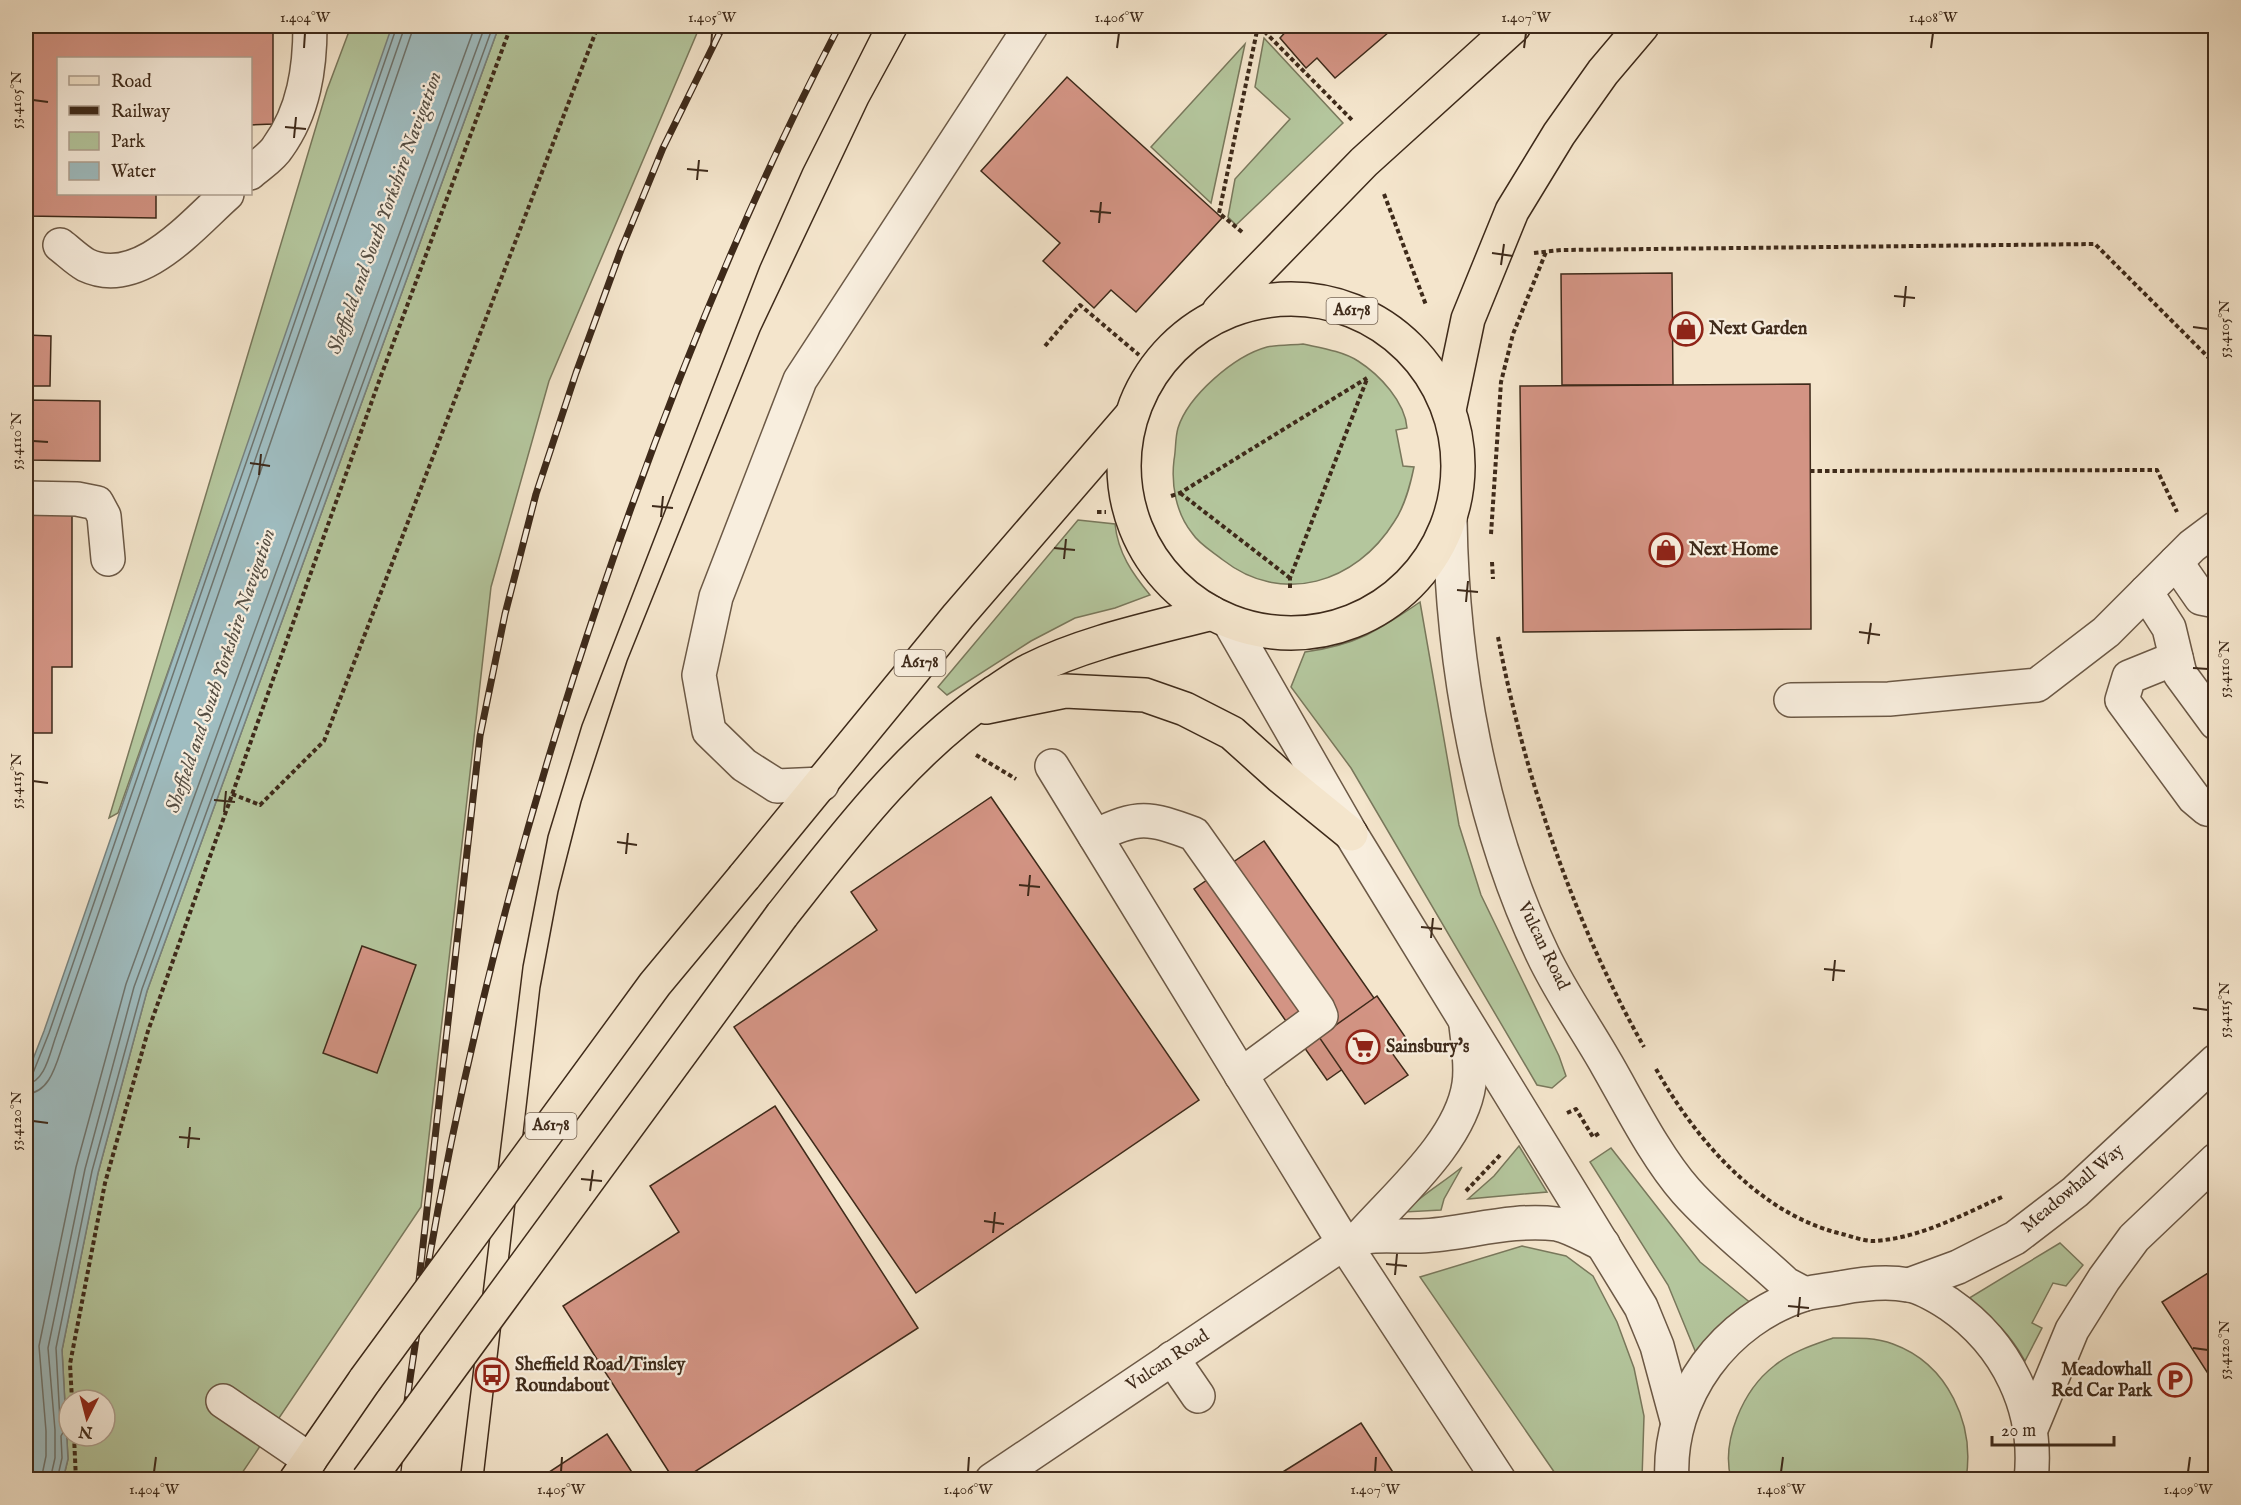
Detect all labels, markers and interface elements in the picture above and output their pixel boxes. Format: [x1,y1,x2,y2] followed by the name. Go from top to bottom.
[280,8,331,27] text: 1.404°W
[688,8,737,27] text: 1.405°W
[1094,8,1144,27] text: 1.406°W
[1501,8,1552,27] text: 1.407°W
[1909,8,1958,27] text: 1.408°W
[57,57,252,195] legend
[322,68,449,358] water label: Sheffield and South Yorkshire Navigation
[7,71,26,129] text: 53.4105°N
[111,71,152,94] text: Road
[111,101,170,124] text: Railway
[111,131,146,154] text: Park
[111,161,156,184] text: Water
[1326,298,1378,324] road number: A6178
[2215,300,2234,358] text: 53.4105°N
[1668,311,1704,347] shop icon: Next Garden
[1708,318,1808,341] place label: Next Garden
[7,412,26,470] text: 53.4110°N
[161,526,282,817] water label: Sheffield and South Yorkshire Navigation
[1648,532,1684,568] shop icon: Next Home
[1688,539,1779,562] place label: Next Home
[2215,640,2234,698] text: 53.4110°N
[894,650,946,676] road number: A6178
[7,753,26,809] text: 53.4115°N
[1511,897,1574,994] street label: Vulcan Road
[2215,982,2234,1038] text: 53.4115°N
[1345,1029,1381,1065] supermarket icon: Sainsbury's
[1386,1036,1470,1059] place label: Sainsbury's
[7,1091,26,1151] text: 53.4120°N
[526,1113,576,1139] road number: A6178
[2017,1139,2129,1239] street label: Meadowhall Way
[2215,1320,2234,1380] text: 53.4120°N
[1121,1325,1214,1398] street label: Vulcan Road
[515,1354,686,1398] place label: Sheffield Road/Tinsley Roundabout
[474,1357,510,1393] bus stop icon: Sheffield Road/Tinsley Roundabout
[2051,1359,2153,1403] place label: Meadowhall Red Car Park
[2157,1362,2193,1398] parking icon: Meadowhall Red Car Park
[57,1388,117,1448] north arrow
[1992,1409,2114,1447] scale bar
[78,1420,95,1442] text: N
[2001,1420,2036,1443] text: 20 m
[129,1480,180,1499] text: 1.404°W
[537,1480,586,1499] text: 1.405°W
[943,1480,993,1499] text: 1.406°W
[1350,1480,1401,1499] text: 1.407°W
[1757,1480,1806,1499] text: 1.408°W
[2163,1480,2213,1499] text: 1.409°W

